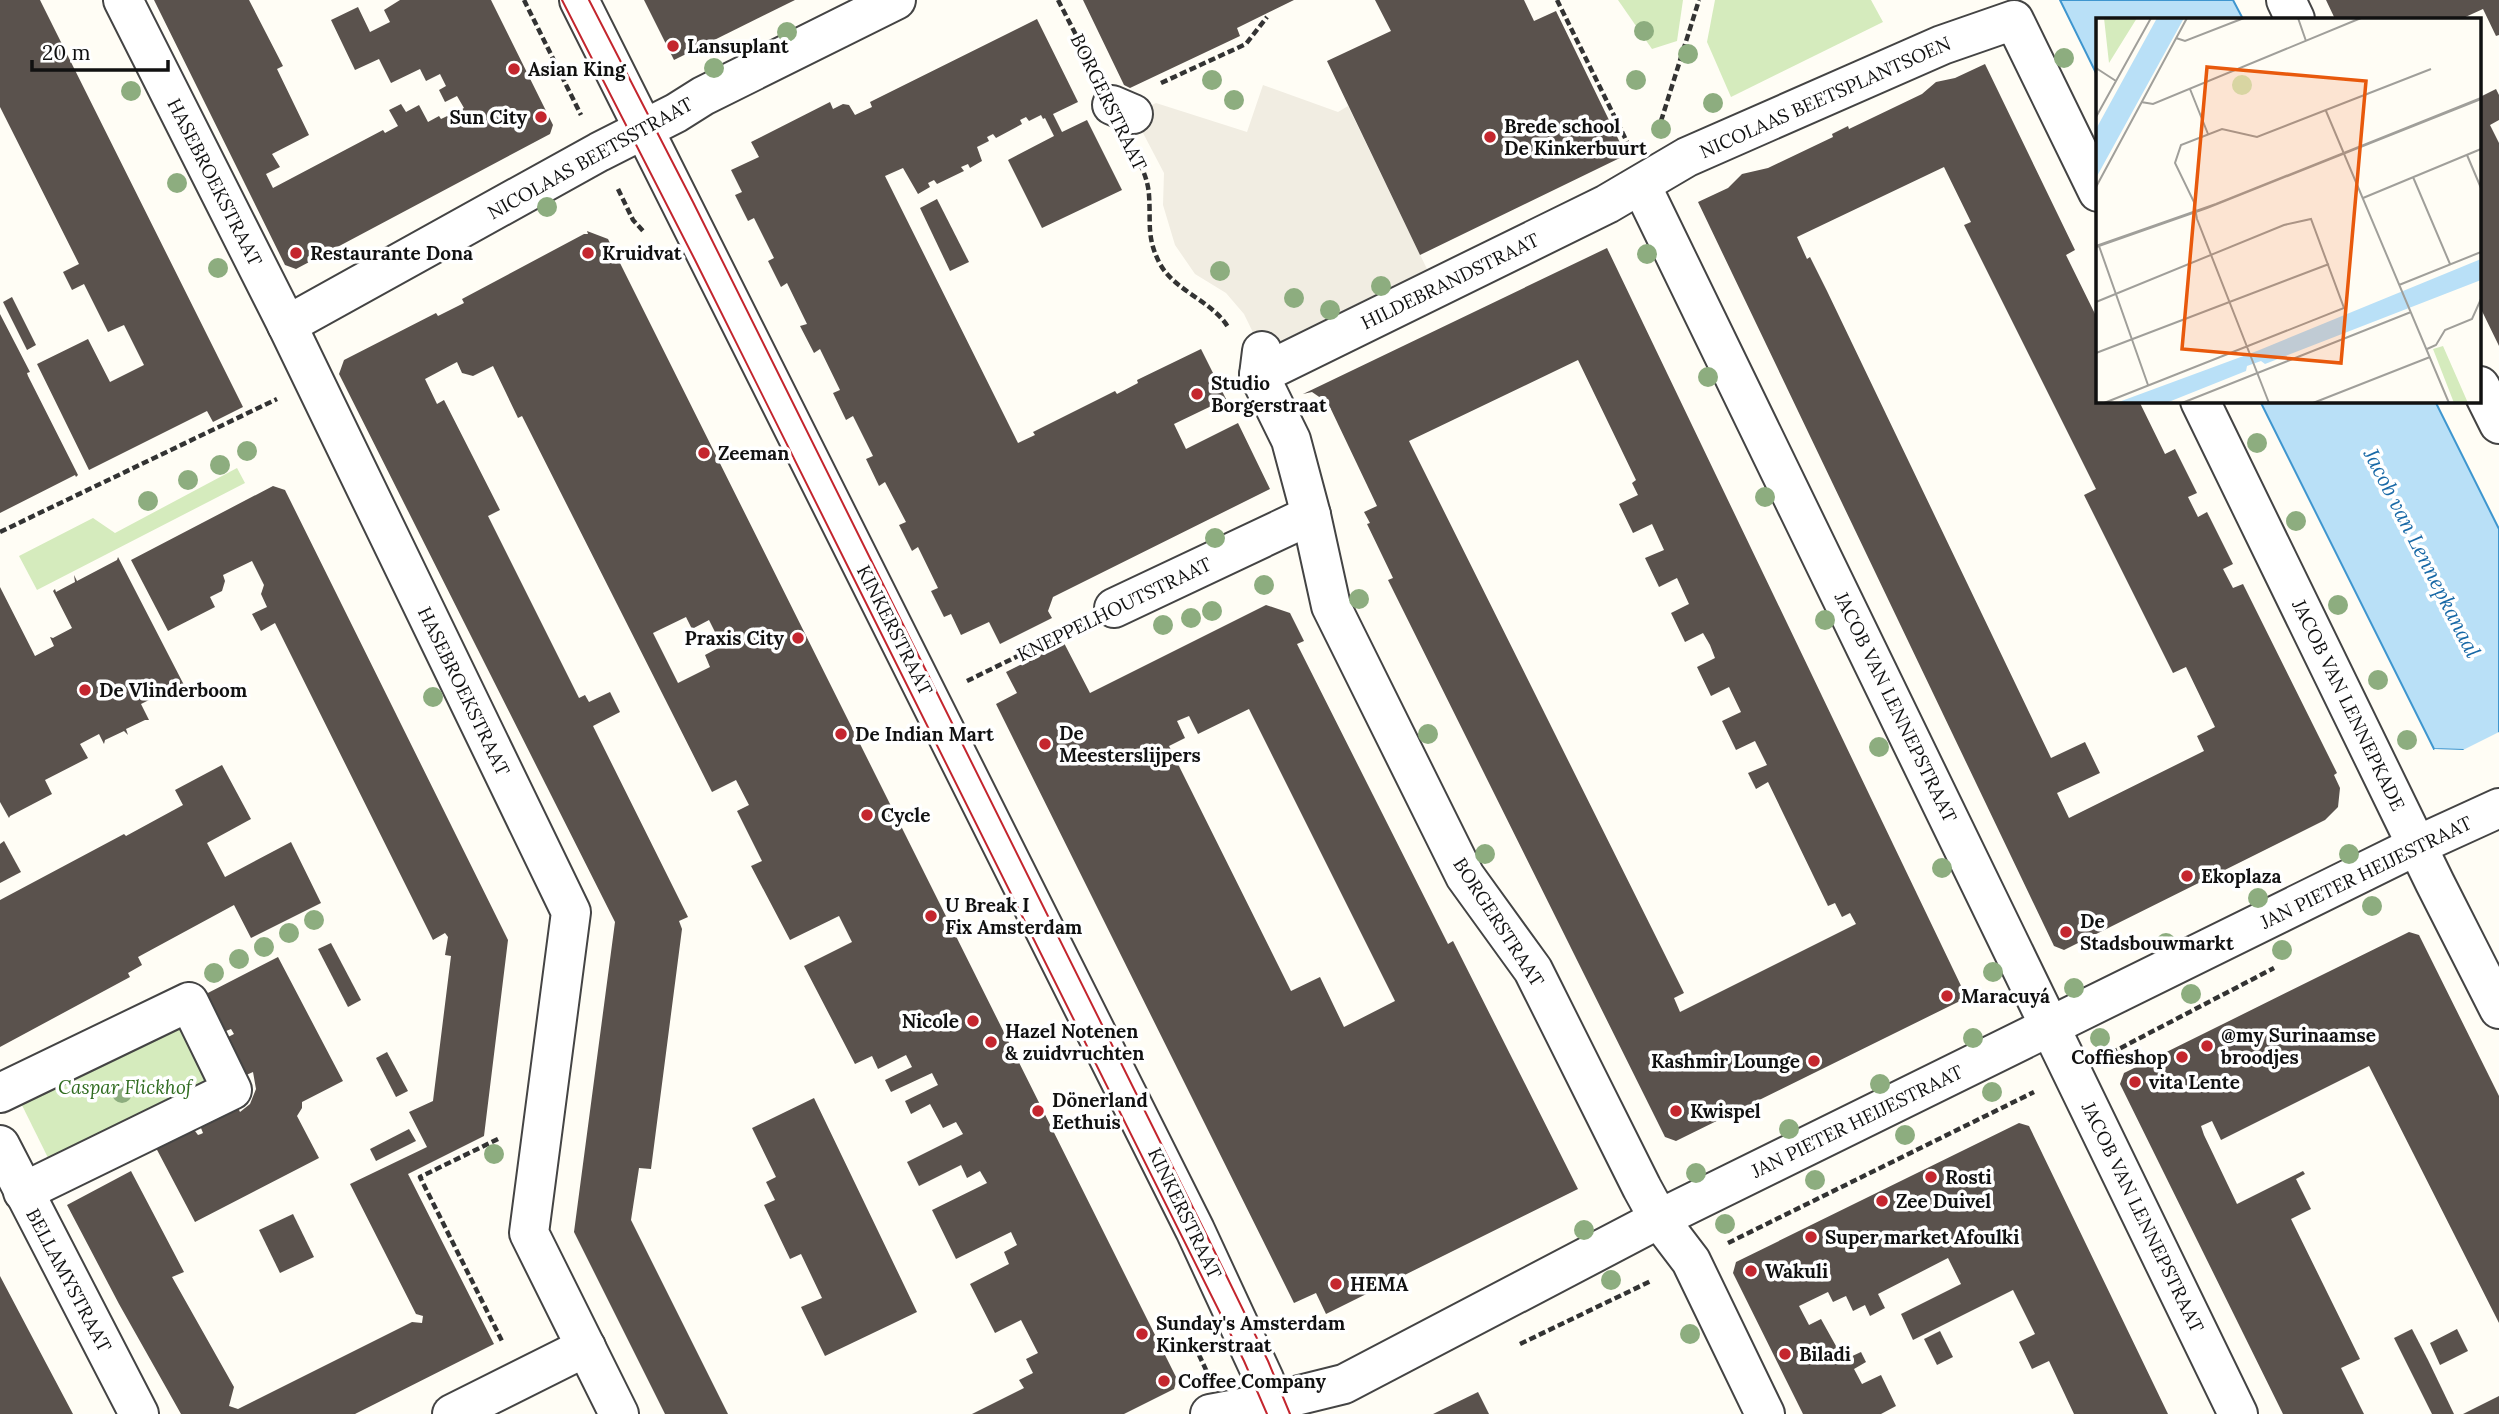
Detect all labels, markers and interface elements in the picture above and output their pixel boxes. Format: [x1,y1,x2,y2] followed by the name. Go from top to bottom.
[2096,18,2482,402] inset map
[32,28,168,72] scale bar
[1066,30,1152,174] street label: BORGERSTRAAT
[1696,31,1954,163] street label: NICOLAAS BEETSPLANTSOEN
[687,34,790,58] place label: Lansuplant
[665,38,681,54] marker: Lansuplant
[42,39,91,66] text: 20 m
[528,57,627,81] place label: Asian King
[506,61,522,77] marker: Asian King
[483,92,697,224] street label: NICOLAAS BEETSSTRAAT
[162,94,268,270] street label: HASEBROEKSTRAAT
[449,105,528,129] place label: Sun City
[533,109,549,125] marker: Sun City
[1504,114,1648,160] place label: Brede school De Kinkerbuurt
[1482,129,1498,145] marker: Brede school De Kinkerbuurt
[1357,227,1543,335] street label: HILDEBRANDSTRAAT
[310,241,473,265] place label: Restaurante Dona
[602,241,683,265] place label: Kruidvat
[288,245,304,261] marker: Restaurante Dona
[580,245,596,261] marker: Kruidvat
[1211,371,1328,417] place label: Studio Borgerstraat
[1189,386,1205,402] marker: Studio Borgerstraat
[718,441,789,465] place label: Zeeman
[2357,443,2487,662] water label: Jacob van Lennepkanaal
[696,445,712,461] marker: Zeeman
[1013,551,1215,667] street label: KNEPPELHOUTSTRAAT
[852,561,938,699] street label: KINKERSTRAAT
[1829,587,1962,826] street label: JACOB VAN LENNEPSTRAAT
[2287,595,2411,814] street label: JACOB VAN LENNEPKADE
[413,603,515,779] street label: HASEBROEKSTRAAT
[685,626,785,650] place label: Praxis City
[790,630,806,646] marker: Praxis City
[99,678,248,702] place label: De Vlinderboom
[77,682,93,698] marker: De Vlinderboom
[1059,721,1201,767] place label: De Meesterslijpers
[855,722,995,746] place label: De Indian Mart
[833,726,849,742] marker: De Indian Mart
[1037,736,1053,752] marker: De Meesterslijpers
[881,803,930,827] place label: Cycle
[859,807,875,823] marker: Cycle
[2255,810,2476,934] street label: JAN PIETER HEIJESTRAAT
[1448,853,1550,991] street label: BORGERSTRAAT
[2201,864,2281,888] place label: Ekoplaza
[2179,868,2195,884] marker: Ekoplaza
[945,893,1083,939] place label: U Break I Fix Amsterdam
[923,908,939,924] marker: U Break I Fix Amsterdam
[2080,909,2235,955] place label: De Stadsbouwmarkt
[2058,924,2074,940] marker: De Stadsbouwmarkt
[1961,984,2050,1008] place label: Maracuyá
[1939,988,1955,1004] marker: Maracuyá
[902,1009,959,1033] place label: Nicole
[965,1013,981,1029] marker: Nicole
[1005,1019,1144,1065] place label: Hazel Notenen & zuidvruchten
[2220,1023,2376,1069] place label: @my Surinaamse broodjes
[983,1034,999,1050] marker: Hazel Notenen & zuidvruchten
[2199,1038,2215,1054] marker: @my Surinaamse broodjes
[2071,1045,2168,1069] place label: Coffieshop
[1651,1049,1800,1073] place label: Kashmir Lounge
[2174,1049,2190,1065] marker: Coffieshop
[1806,1053,1822,1069] marker: Kashmir Lounge
[1746,1059,1967,1183] street label: JAN PIETER HEIJESTRAAT
[2149,1070,2240,1094] place label: vita Lente
[2127,1074,2143,1090] marker: vita Lente
[58,1075,194,1099] park label: Caspar Flickhof
[1052,1088,1148,1134] place label: Dönerland Eethuis
[2076,1097,2209,1336] street label: JACOB VAN LENNEPSTRAAT
[1690,1099,1761,1123] place label: Kwispel
[1030,1103,1046,1119] marker: Dönerland Eethuis
[1668,1103,1684,1119] marker: Kwispel
[1143,1144,1227,1282] street label: KINKERSTRAAT
[1945,1165,1992,1189] place label: Rosti
[1923,1169,1939,1185] marker: Rosti
[1896,1189,1991,1213] place label: Zee Duivel
[1874,1193,1890,1209] marker: Zee Duivel
[21,1204,117,1356] street label: BELLAMYSTRAAT
[1825,1225,2019,1249] place label: Super market Afoulki
[1803,1229,1819,1245] marker: Super market Afoulki
[1765,1259,1828,1283] place label: Wakuli
[1743,1263,1759,1279] marker: Wakuli
[1350,1272,1409,1296] place label: HEMA
[1328,1276,1344,1292] marker: HEMA
[1156,1311,1346,1357] place label: Sunday's Amsterdam Kinkerstraat
[1134,1326,1150,1342] marker: Sunday's Amsterdam Kinkerstraat
[1799,1342,1851,1366] place label: Biladi
[1777,1346,1793,1362] marker: Biladi
[1178,1369,1327,1393] place label: Coffee Company
[1156,1373,1172,1389] marker: Coffee Company

